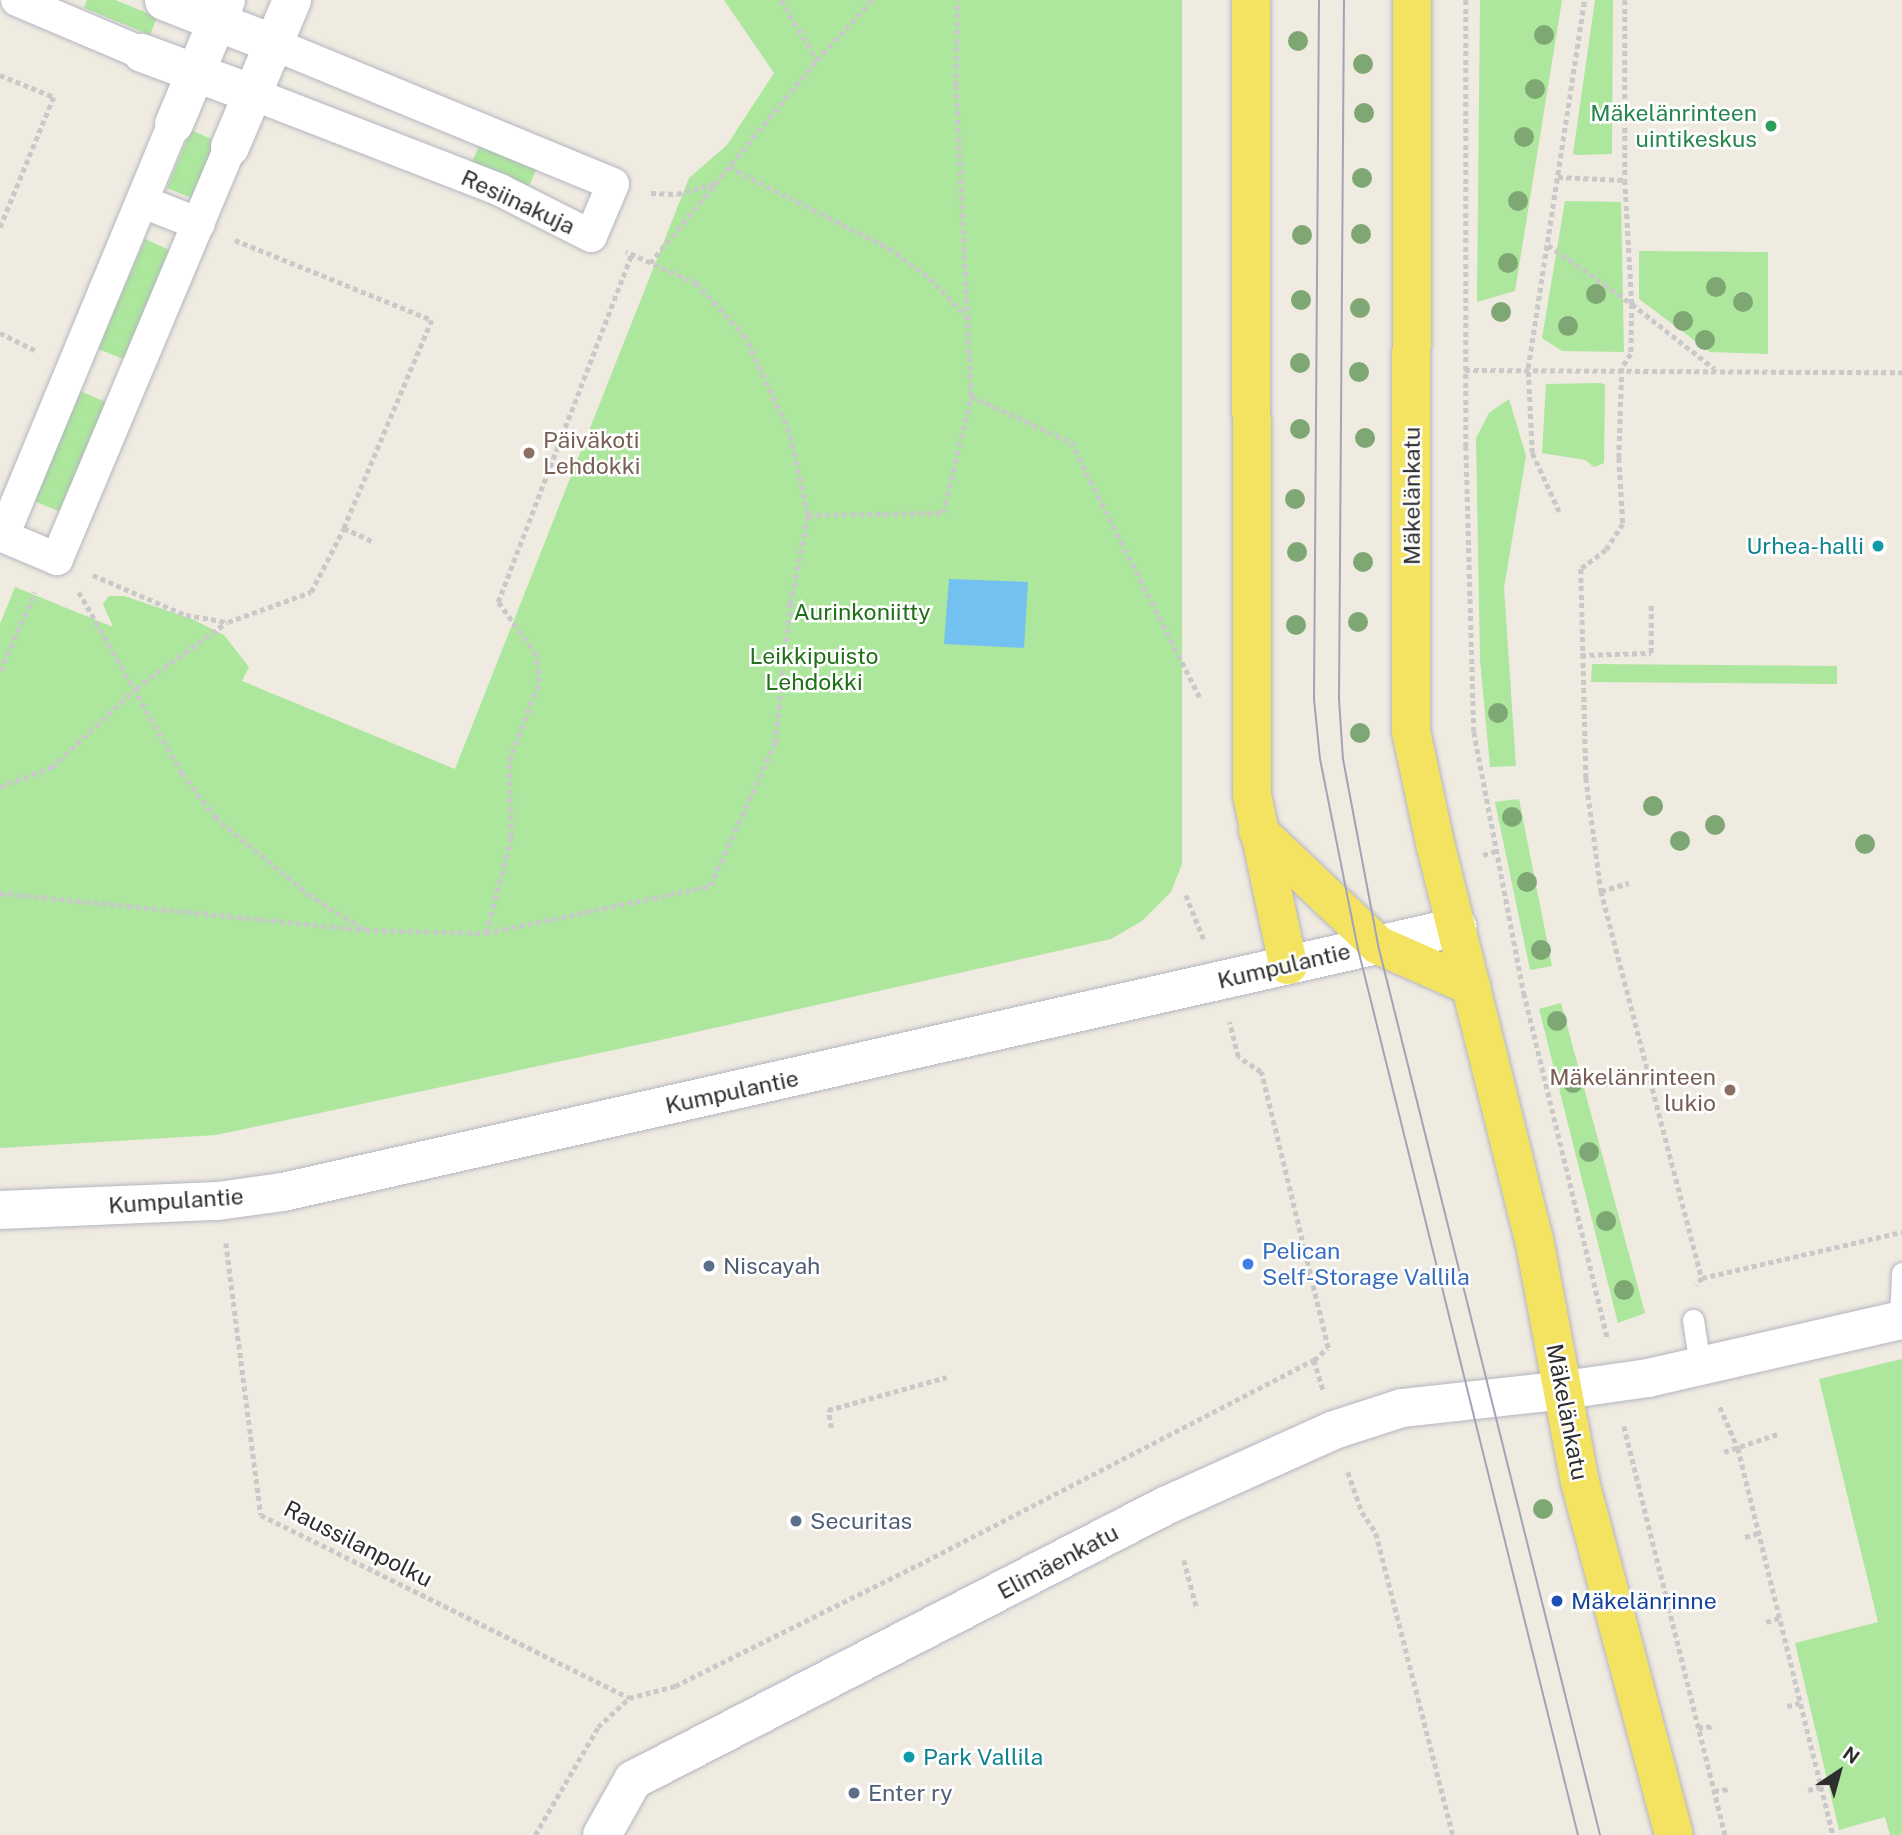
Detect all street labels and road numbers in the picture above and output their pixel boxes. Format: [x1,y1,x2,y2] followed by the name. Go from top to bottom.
[457,164,579,240] street label: Resiinakuja
[1398,427,1426,565] street label: Mäkelänkatu
[1215,937,1353,995] street label: Kumpulantie
[663,1064,801,1120] street label: Kumpulantie
[107,1183,245,1219] street label: Kumpulantie
[1540,1342,1594,1482] street label: Mäkelänkatu
[279,1495,437,1593] street label: Raussilanpolku
[993,1519,1123,1605] street label: Elimäenkatu

